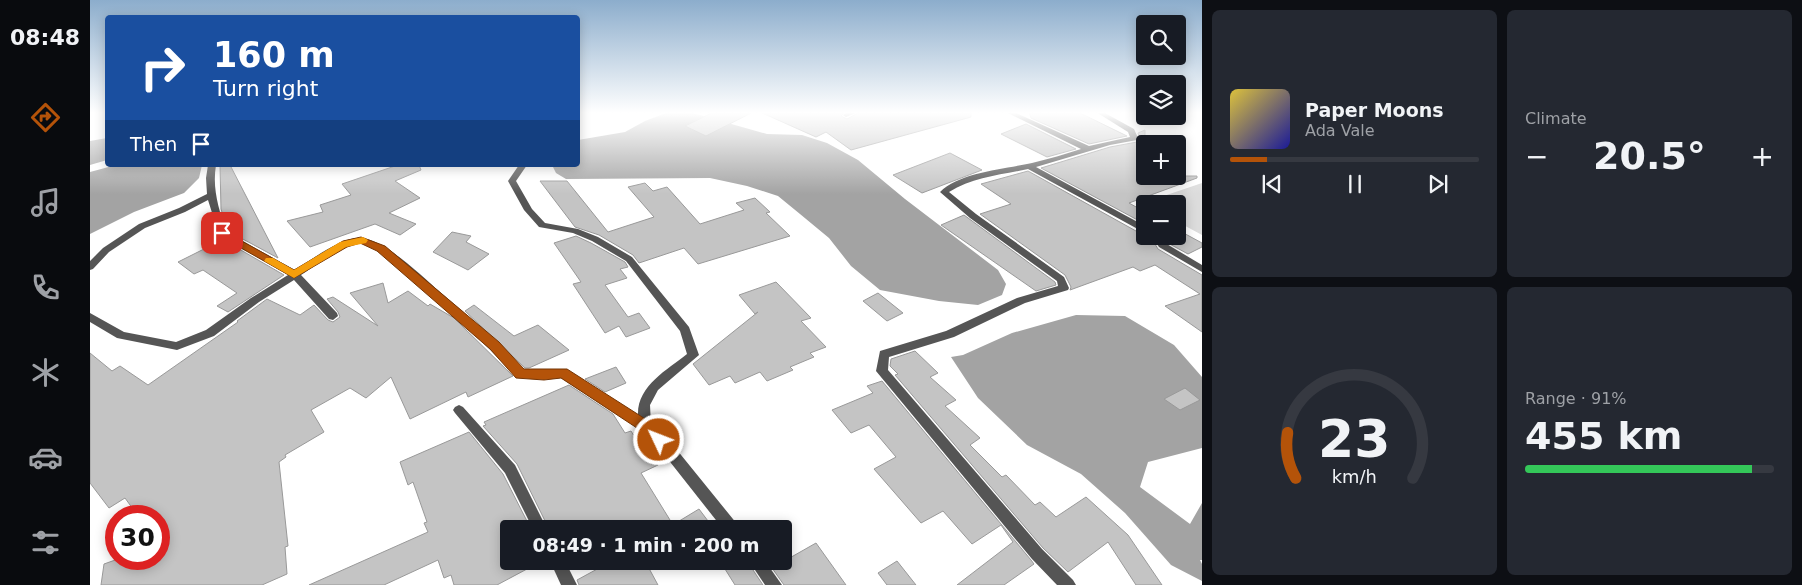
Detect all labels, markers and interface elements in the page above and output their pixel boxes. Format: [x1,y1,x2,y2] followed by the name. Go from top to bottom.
[1136,15,1186,245] map controls
[1136,15,1186,65] button: search
[10,25,80,50] text: 08:48
[130,35,195,100] icon: right
[213,35,335,75] text: 160 m
[1136,75,1186,125] button: layers
[213,76,318,101] text: Turn right
[1305,99,1444,121] text: Paper Moons
[28,100,63,135] icon: directions
[1525,109,1587,128] text: Climate
[1305,121,1375,140] text: Ada Vale
[187,130,215,158] icon: arrive
[130,133,177,155] text: Then
[1593,134,1706,178] text: 20.5°
[1136,135,1186,185] button: +
[1525,140,1548,173] text: −
[1751,140,1774,173] text: +
[1258,170,1286,198] icon: previous
[1341,170,1369,198] icon: pause
[1424,170,1452,198] icon: next
[28,185,63,220] icon: music
[1136,195,1186,245] button: −
[201,212,243,254] pin
[208,219,236,247] icon: arrive
[28,270,63,305] icon: phone
[28,355,63,390] icon: climate
[1525,389,1627,408] text: Range · 91%
[1318,409,1391,469] text: 23
[632,413,684,465] position arrow
[1525,414,1682,458] text: 455 km
[28,440,63,475] icon: car
[1332,466,1377,487] text: km/h
[105,505,170,570] speed limit sign: 30
[28,525,63,560] icon: filters
[532,534,760,556] text: 08:49 · 1 min · 200 m

